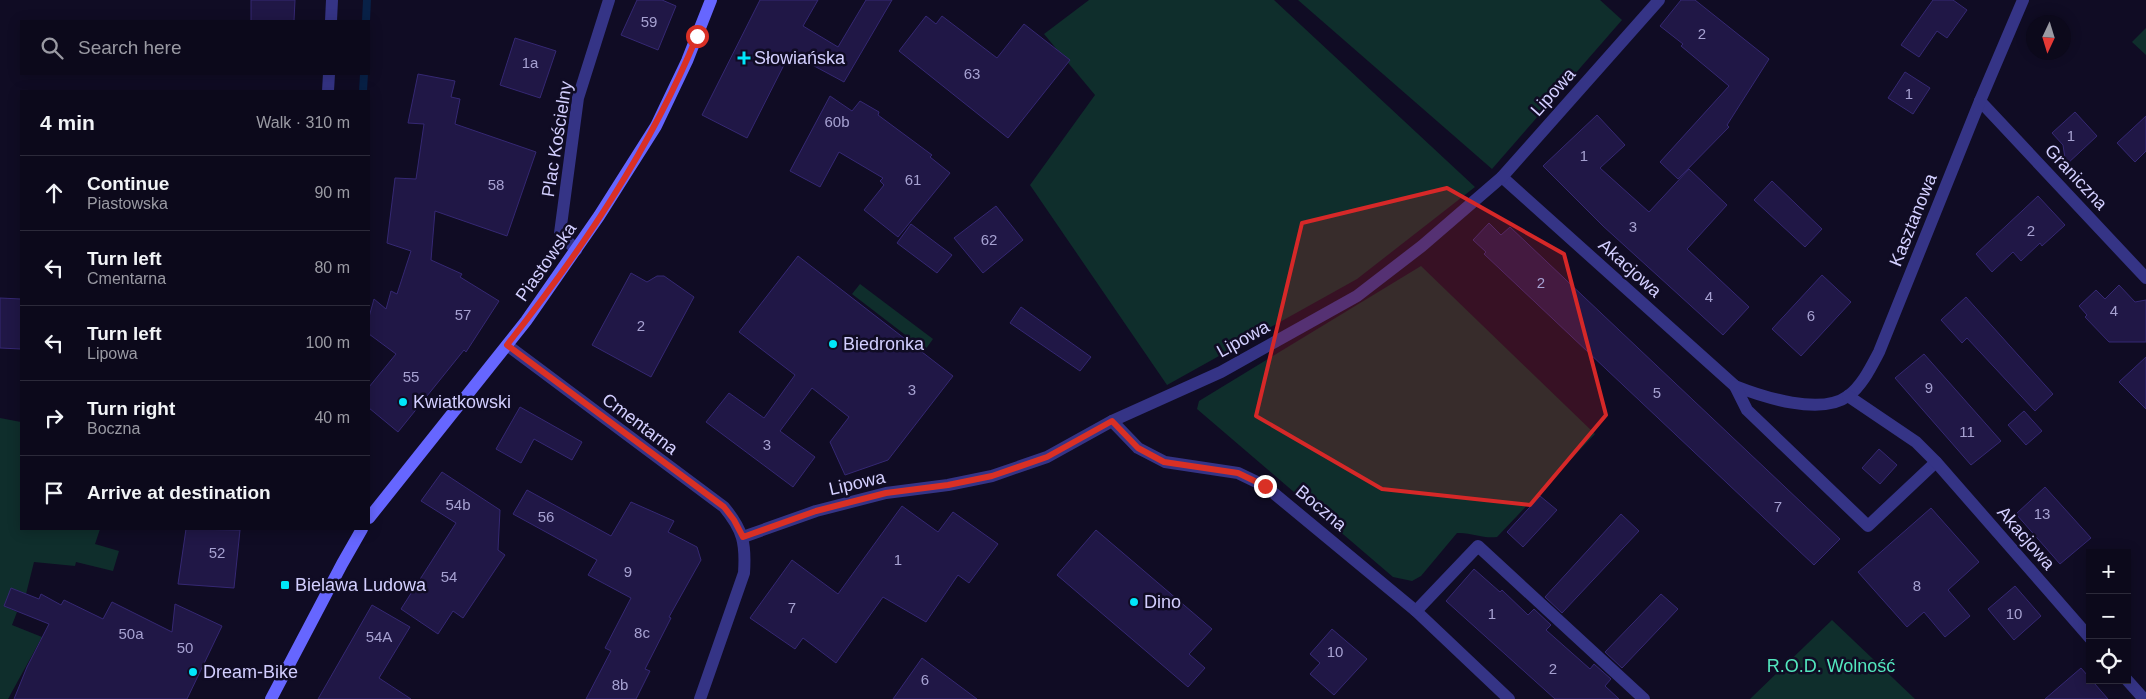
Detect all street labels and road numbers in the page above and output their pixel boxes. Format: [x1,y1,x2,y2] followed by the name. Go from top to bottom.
[1526,63,1580,120] street label: Lipowa
[538,80,576,198] street label: Plac Kościelny
[2041,140,2112,215] street label: Graniczna
[1885,170,1941,269] street label: Kasztanowa
[512,218,581,305] street label: Piastowska
[1595,235,1666,302] street label: Akacjowa
[1213,316,1274,362] street label: Lipowa
[598,389,682,459] street label: Cmentarna
[827,467,888,499] street label: Lipowa
[1292,481,1351,536] street label: Boczna
[1993,502,2059,574] street label: Akacjowa

